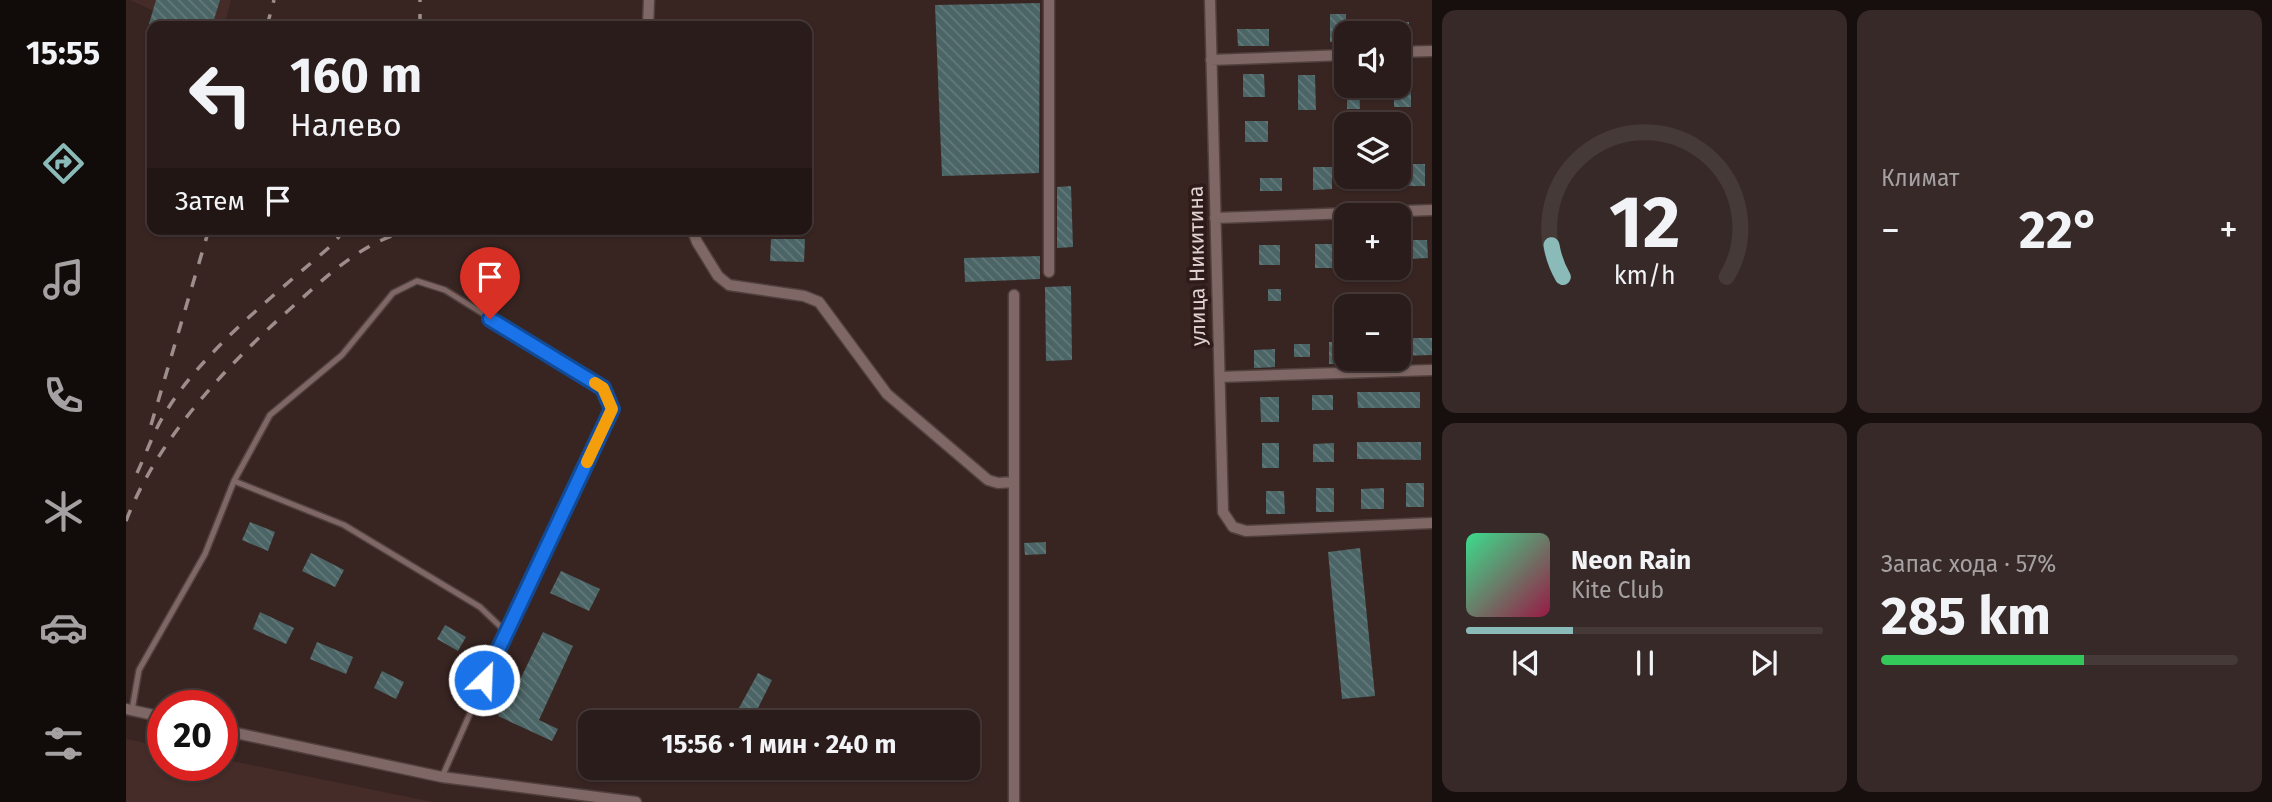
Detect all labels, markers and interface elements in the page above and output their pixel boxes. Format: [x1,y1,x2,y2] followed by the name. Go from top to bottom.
[1334,21,1411,371] map controls
[1334,21,1411,98] button: sound
[26,34,100,72] text: 15:55
[290,46,422,105] text: 160 m
[175,49,266,140] icon: left
[290,106,402,144] text: Налево
[1334,112,1411,189] button: layers
[39,139,88,188] icon: directions
[1881,164,1959,192] text: Климат
[1609,180,1680,267] text: 12
[259,182,297,220] icon: arrive
[175,186,245,217] text: Затем
[1183,186,1211,346] street label: улица Никитина
[2019,199,2100,262] text: 22°
[1334,203,1411,280] button: +
[1881,207,1900,253] text: −
[2219,207,2238,253] text: +
[460,247,520,319] pin
[39,255,88,304] icon: music
[471,258,509,296] icon: arrive
[1614,261,1675,291] text: km/h
[1334,294,1411,371] button: −
[39,371,88,420] icon: phone
[39,487,88,536] icon: climate
[1571,545,1691,576] text: Neon Rain
[1881,550,2056,578] text: Запас хода · 57%
[1571,576,1664,604] text: Kite Club
[1881,585,2051,648] text: 285 km
[39,603,88,652] icon: car
[447,643,521,717] position arrow
[1507,644,1545,682] icon: previous
[1626,644,1664,682] icon: pause
[1745,644,1783,682] icon: next
[147,690,238,781] speed limit sign: 20
[39,719,88,768] icon: filters
[661,729,897,760] text: 15:56 · 1 мин · 240 m

